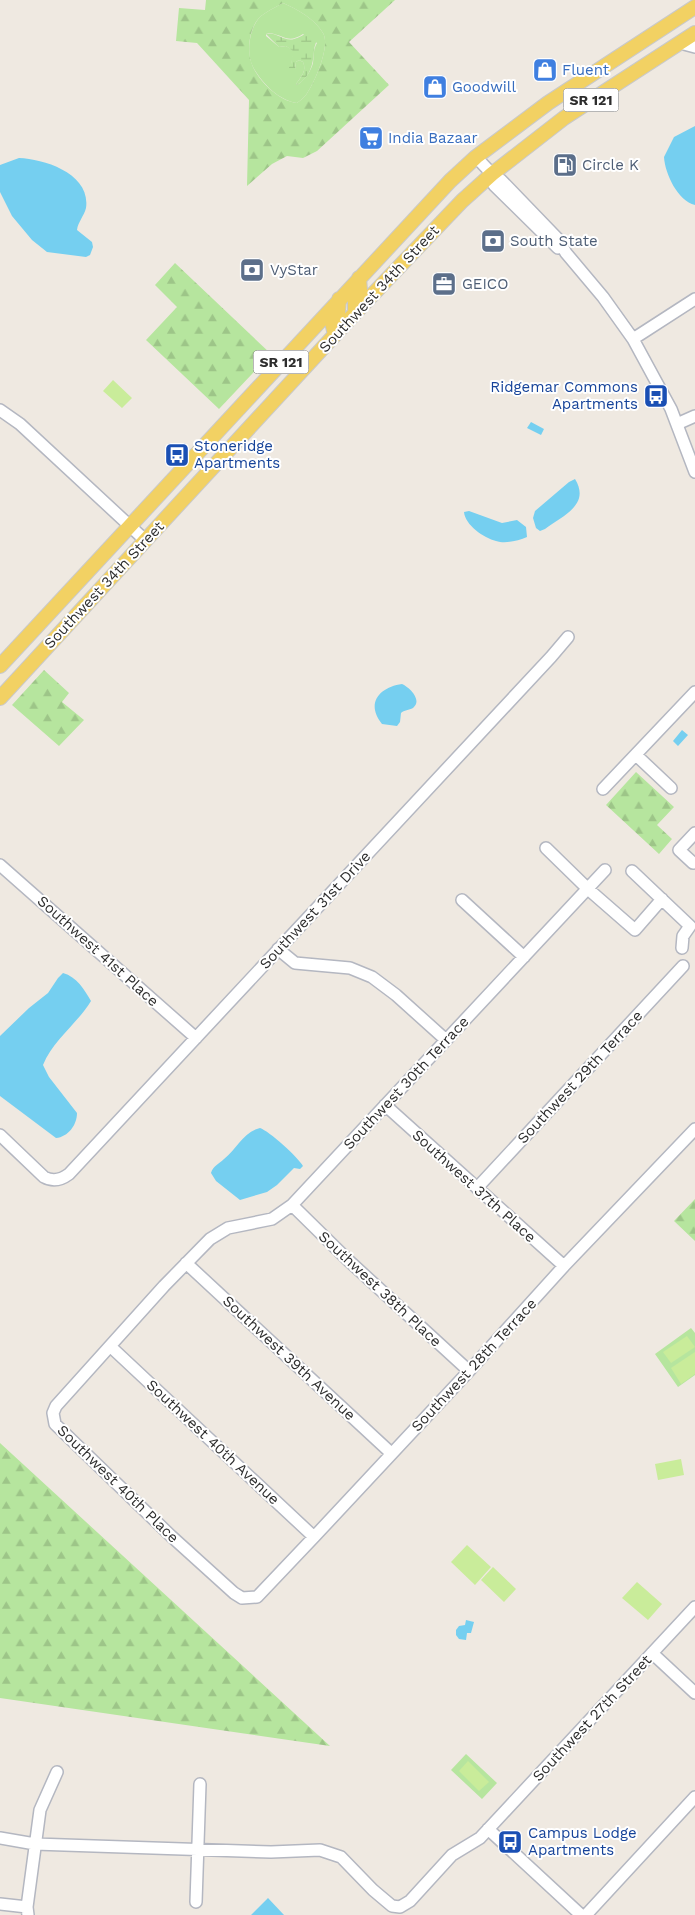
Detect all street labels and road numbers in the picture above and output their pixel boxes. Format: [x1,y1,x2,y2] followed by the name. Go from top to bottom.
[564,88,618,112] road number: SR 121
[315,221,443,356] street label: Southwest 34th Street
[254,351,308,374] road number: SR 121
[40,517,168,652] street label: Southwest 34th Street
[256,847,374,973] street label: Southwest 31st Drive
[34,892,162,1010] street label: Southwest 41st Place
[514,1007,646,1147] street label: Southwest 29th Terrace
[340,1013,472,1153] street label: Southwest 30th Terrace
[408,1126,540,1246] street label: Southwest 37th Place
[315,1227,445,1351] street label: Southwest 38th Place
[219,1292,359,1424] street label: Southwest 39th Avenue
[408,1295,540,1435] street label: Southwest 28th Terrace
[143,1376,283,1508] street label: Southwest 40th Avenue
[53,1421,183,1547] street label: Southwest 40th Place
[529,1651,656,1785] street label: Southwest 27th Street

